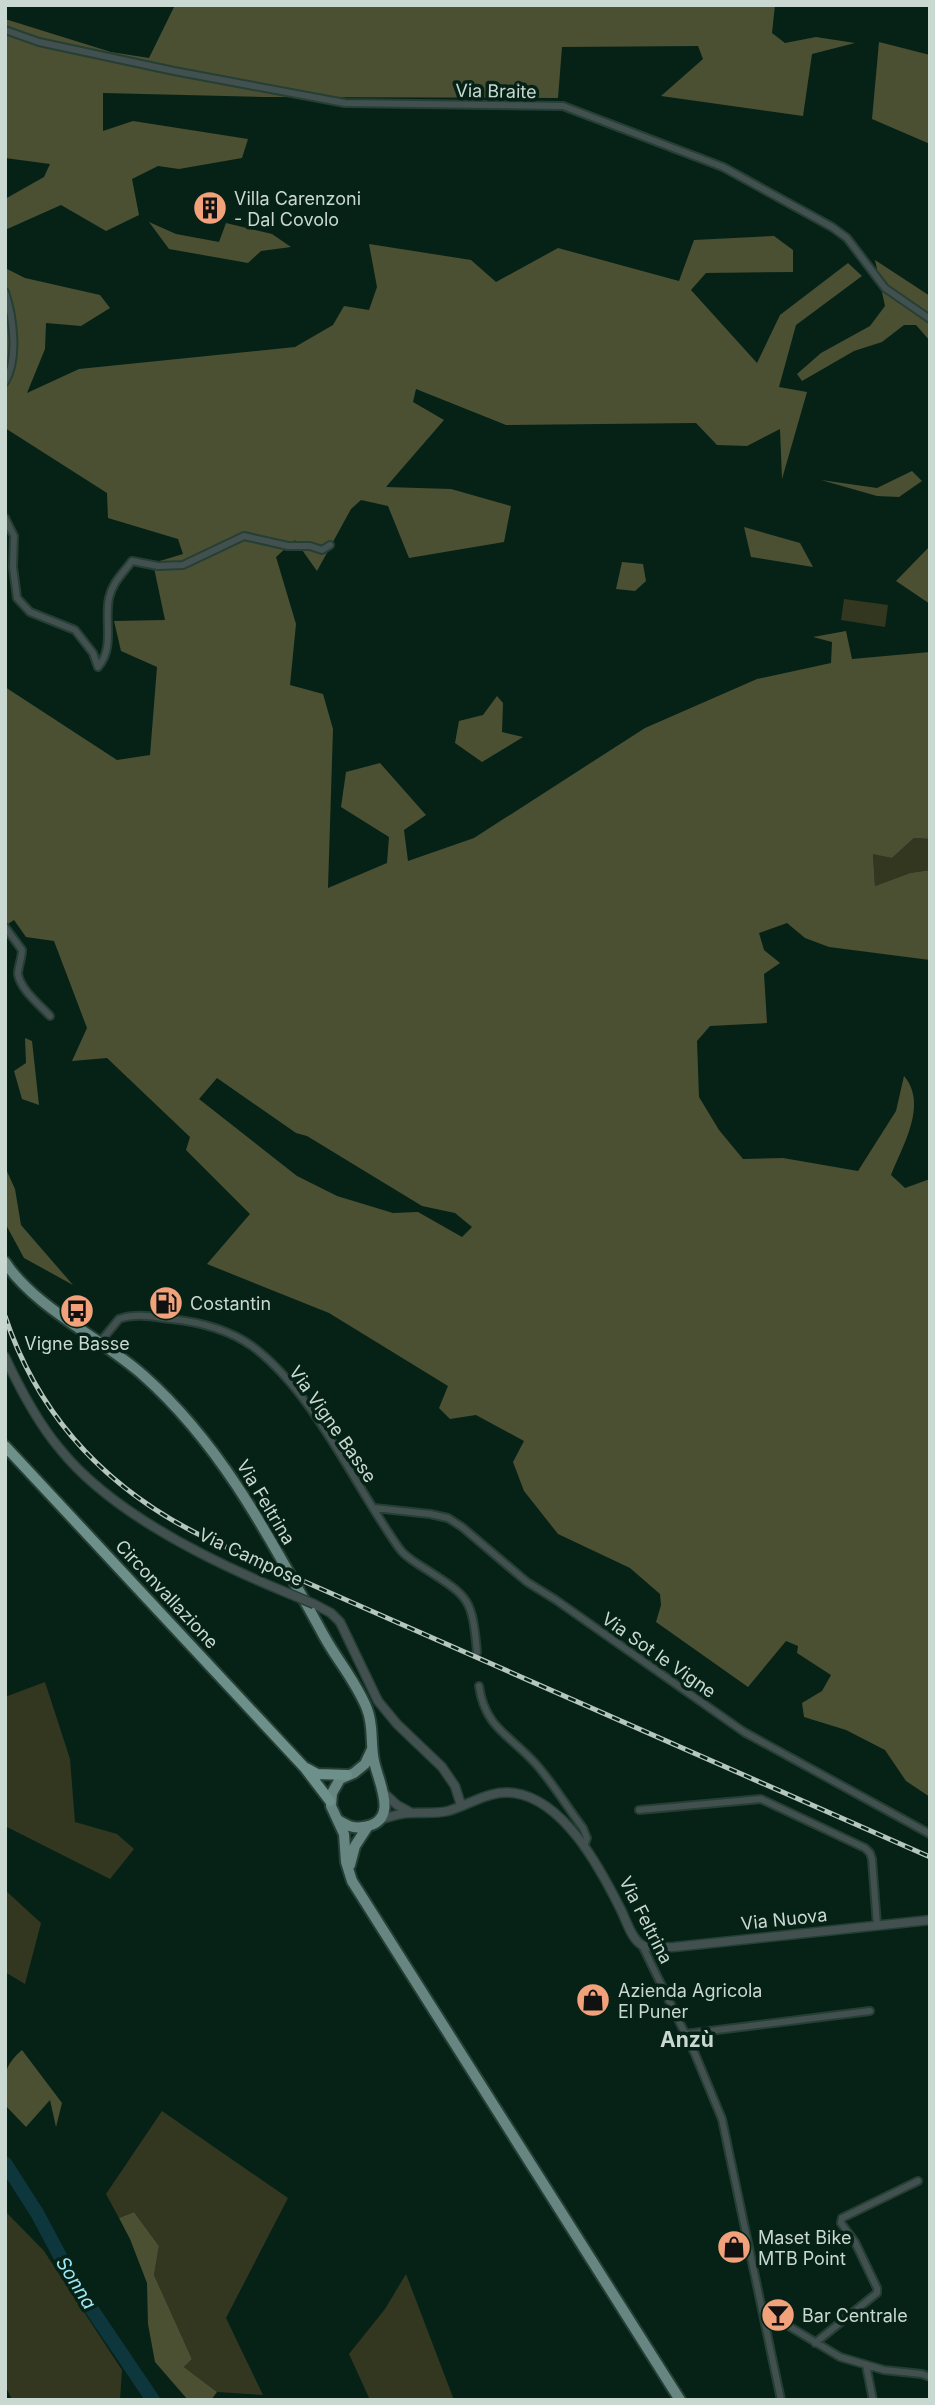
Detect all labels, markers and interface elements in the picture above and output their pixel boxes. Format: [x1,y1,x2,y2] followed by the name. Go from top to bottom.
[455,80,537,102] street label: Via Braite
[234,188,361,230] place label: Villa Carenzoni - Dal Covolo
[191,189,229,227] building icon: Villa Carenzoni - Dal Covolo
[147,1284,185,1322] fuel station icon: Costantin
[58,1292,96,1330] bus stop icon: Vigne Basse
[190,1293,271,1314] place label: Costantin
[24,1333,130,1354] place label: Vigne Basse
[285,1362,381,1486] street label: Via Vigne Basse
[233,1456,299,1548] street label: Via Feltrina
[195,1524,307,1590] street label: Via Campose
[111,1535,223,1653] street label: Circonvallazione
[598,1608,720,1702] street label: Via Sot le Vigne
[615,1873,677,1967] street label: Via Feltrina
[740,1904,828,1934] street label: Via Nuova
[618,1980,762,2022] place label: Azienda Agricola El Puner
[574,1981,612,2019] shop icon: Azienda Agricola El Puner
[660,2027,714,2052] district label: Anzù
[758,2227,851,2269] place label: Maset Bike MTB Point
[715,2228,753,2266] shop icon: Maset Bike MTB Point
[51,2252,101,2314] water label: Sonna
[759,2296,797,2334] bar icon: Bar Centrale
[802,2305,908,2326] place label: Bar Centrale

